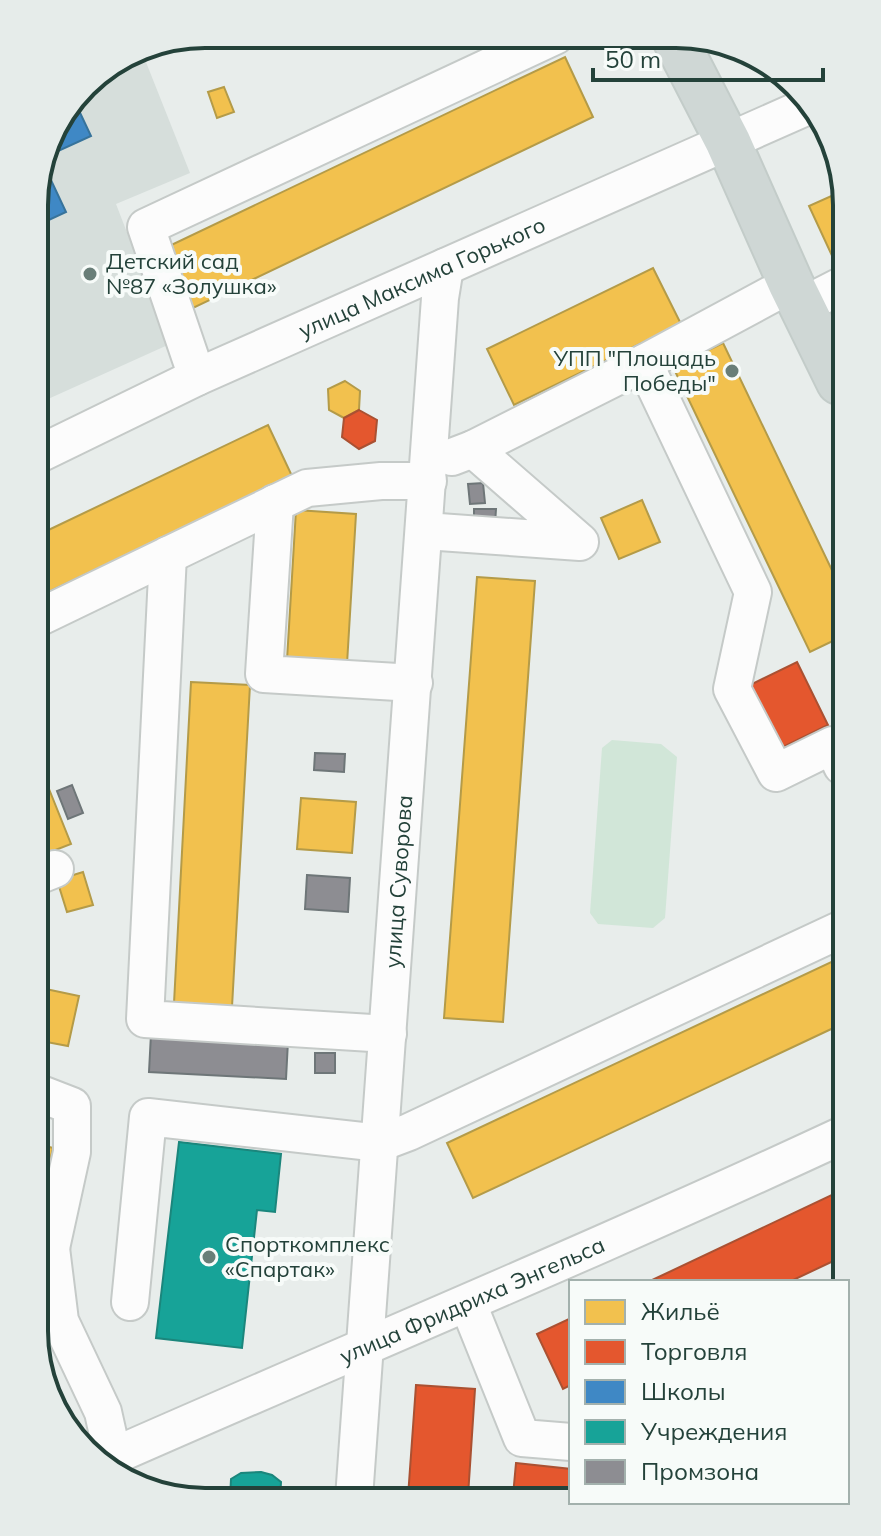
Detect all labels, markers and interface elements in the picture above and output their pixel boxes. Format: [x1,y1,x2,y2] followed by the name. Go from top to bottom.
[593,32,823,82] scale bar
[605,44,661,74] text: 50 m
[294,210,550,344] street label: улица Максима Горького
[106,247,277,300] place label: Детский сад №87 «Золушка»
[81,265,99,283] marker: Детский сад №87 «Золушка»
[552,344,716,397] place label: УПП "Площадь Победы"
[723,362,741,380] marker: УПП "Площадь Победы"
[378,794,418,969] street label: улица Суворова
[225,1230,390,1283] place label: Спорткомплекс «Спартак»
[335,1230,609,1370] street label: улица Фридриха Энгельса
[200,1248,218,1266] marker: Спорткомплекс «Спартак»
[569,1280,849,1504] legend
[641,1296,720,1326] text: Жильё
[641,1336,748,1366] text: Торговля
[641,1376,726,1406] text: Школы
[640,1416,787,1446] text: Учреждения
[641,1456,759,1486] text: Промзона

